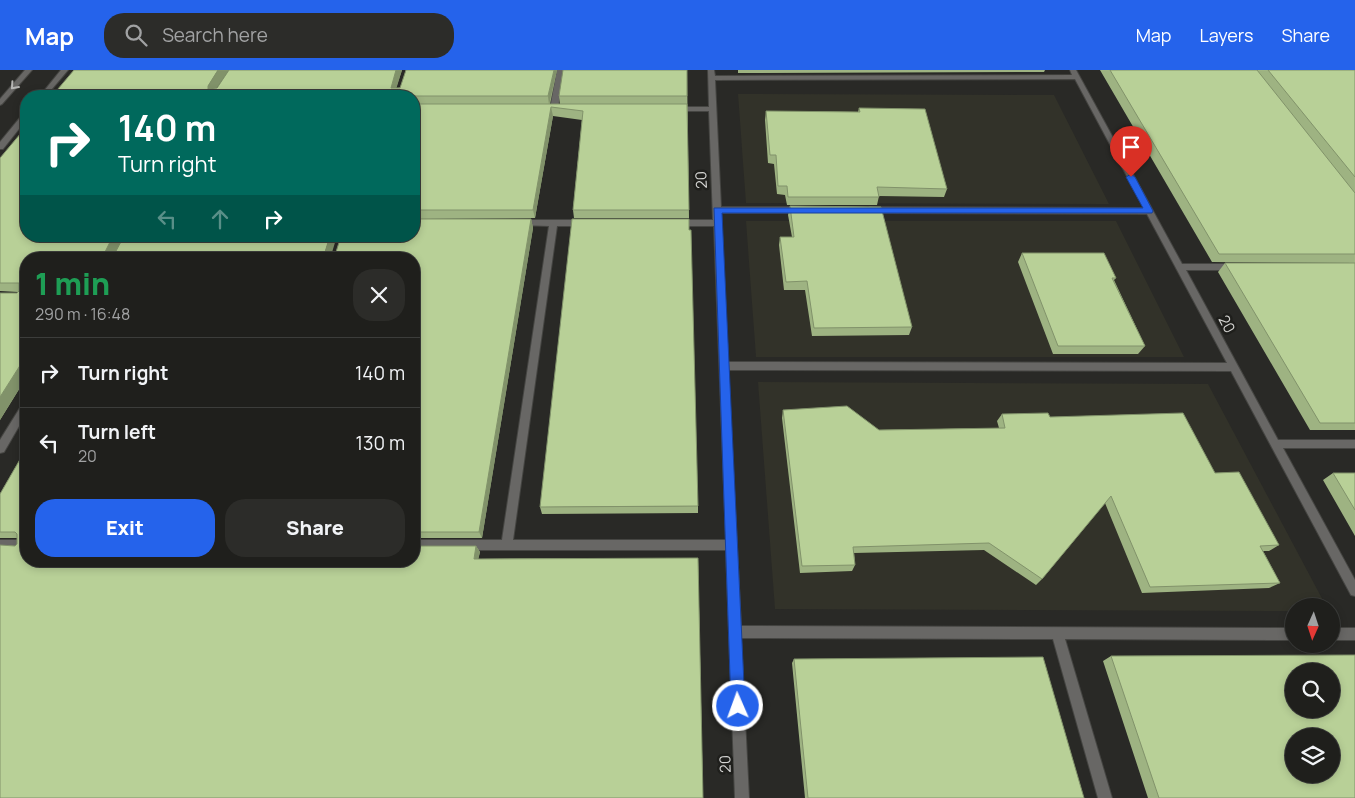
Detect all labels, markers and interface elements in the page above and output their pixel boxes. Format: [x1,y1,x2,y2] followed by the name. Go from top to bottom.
[104,13,454,58] search box
[25,19,74,52] text: Map
[122,21,150,49] icon: search
[162,22,268,48] text: Search here
[1136,23,1171,47] text: Map
[1199,23,1253,47] text: Layers
[1281,23,1330,47] text: Share
[11,81,20,90] one-way arrow
[118,104,216,152] text: 140 m
[35,110,100,175] icon: right
[1110,126,1152,177] pin
[1117,133,1145,161] icon: arrive
[118,149,216,179] text: Turn right
[690,171,712,189] street label: 20
[153,205,181,233] icon: left
[206,205,234,233] icon: ahead
[259,205,287,233] icon: right
[35,263,110,304] text: 1 min
[353,269,405,321] button: close
[35,303,130,325] text: 290 m · 16:48
[1214,311,1240,337] street label: 20
[35,359,63,387] icon: right
[78,360,168,386] text: Turn right
[355,360,405,386] text: 140 m
[78,419,156,445] text: Turn left
[35,429,63,457] icon: left
[356,430,405,456] text: 130 m
[78,445,97,467] text: 20
[35,499,215,557] button: Exit
[225,499,405,557] button: Share
[1285,598,1340,652] north arrow
[1285,598,1340,783] map controls
[1285,663,1340,718] button: search
[711,679,763,731] position arrow
[1285,728,1340,783] button: layers
[714,755,736,773] street label: 20

